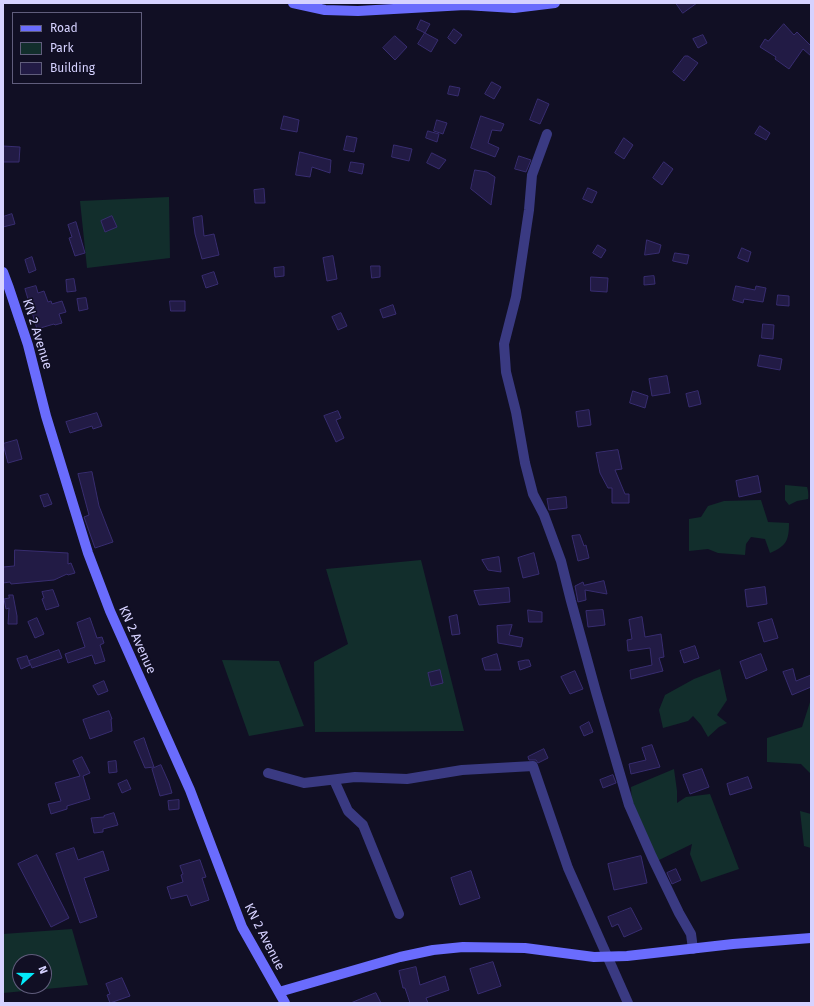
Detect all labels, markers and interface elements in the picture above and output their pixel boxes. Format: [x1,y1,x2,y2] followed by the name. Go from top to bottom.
[12,12,142,84] legend
[50,21,78,35] text: Road
[50,41,74,55] text: Park
[50,61,95,75] text: Building
[19,297,55,371] street label: KN 2 Avenue
[115,603,159,677] street label: KN 2 Avenue
[240,901,288,973] street label: KN 2 Avenue
[12,954,52,994] north arrow
[35,964,50,976] text: N

